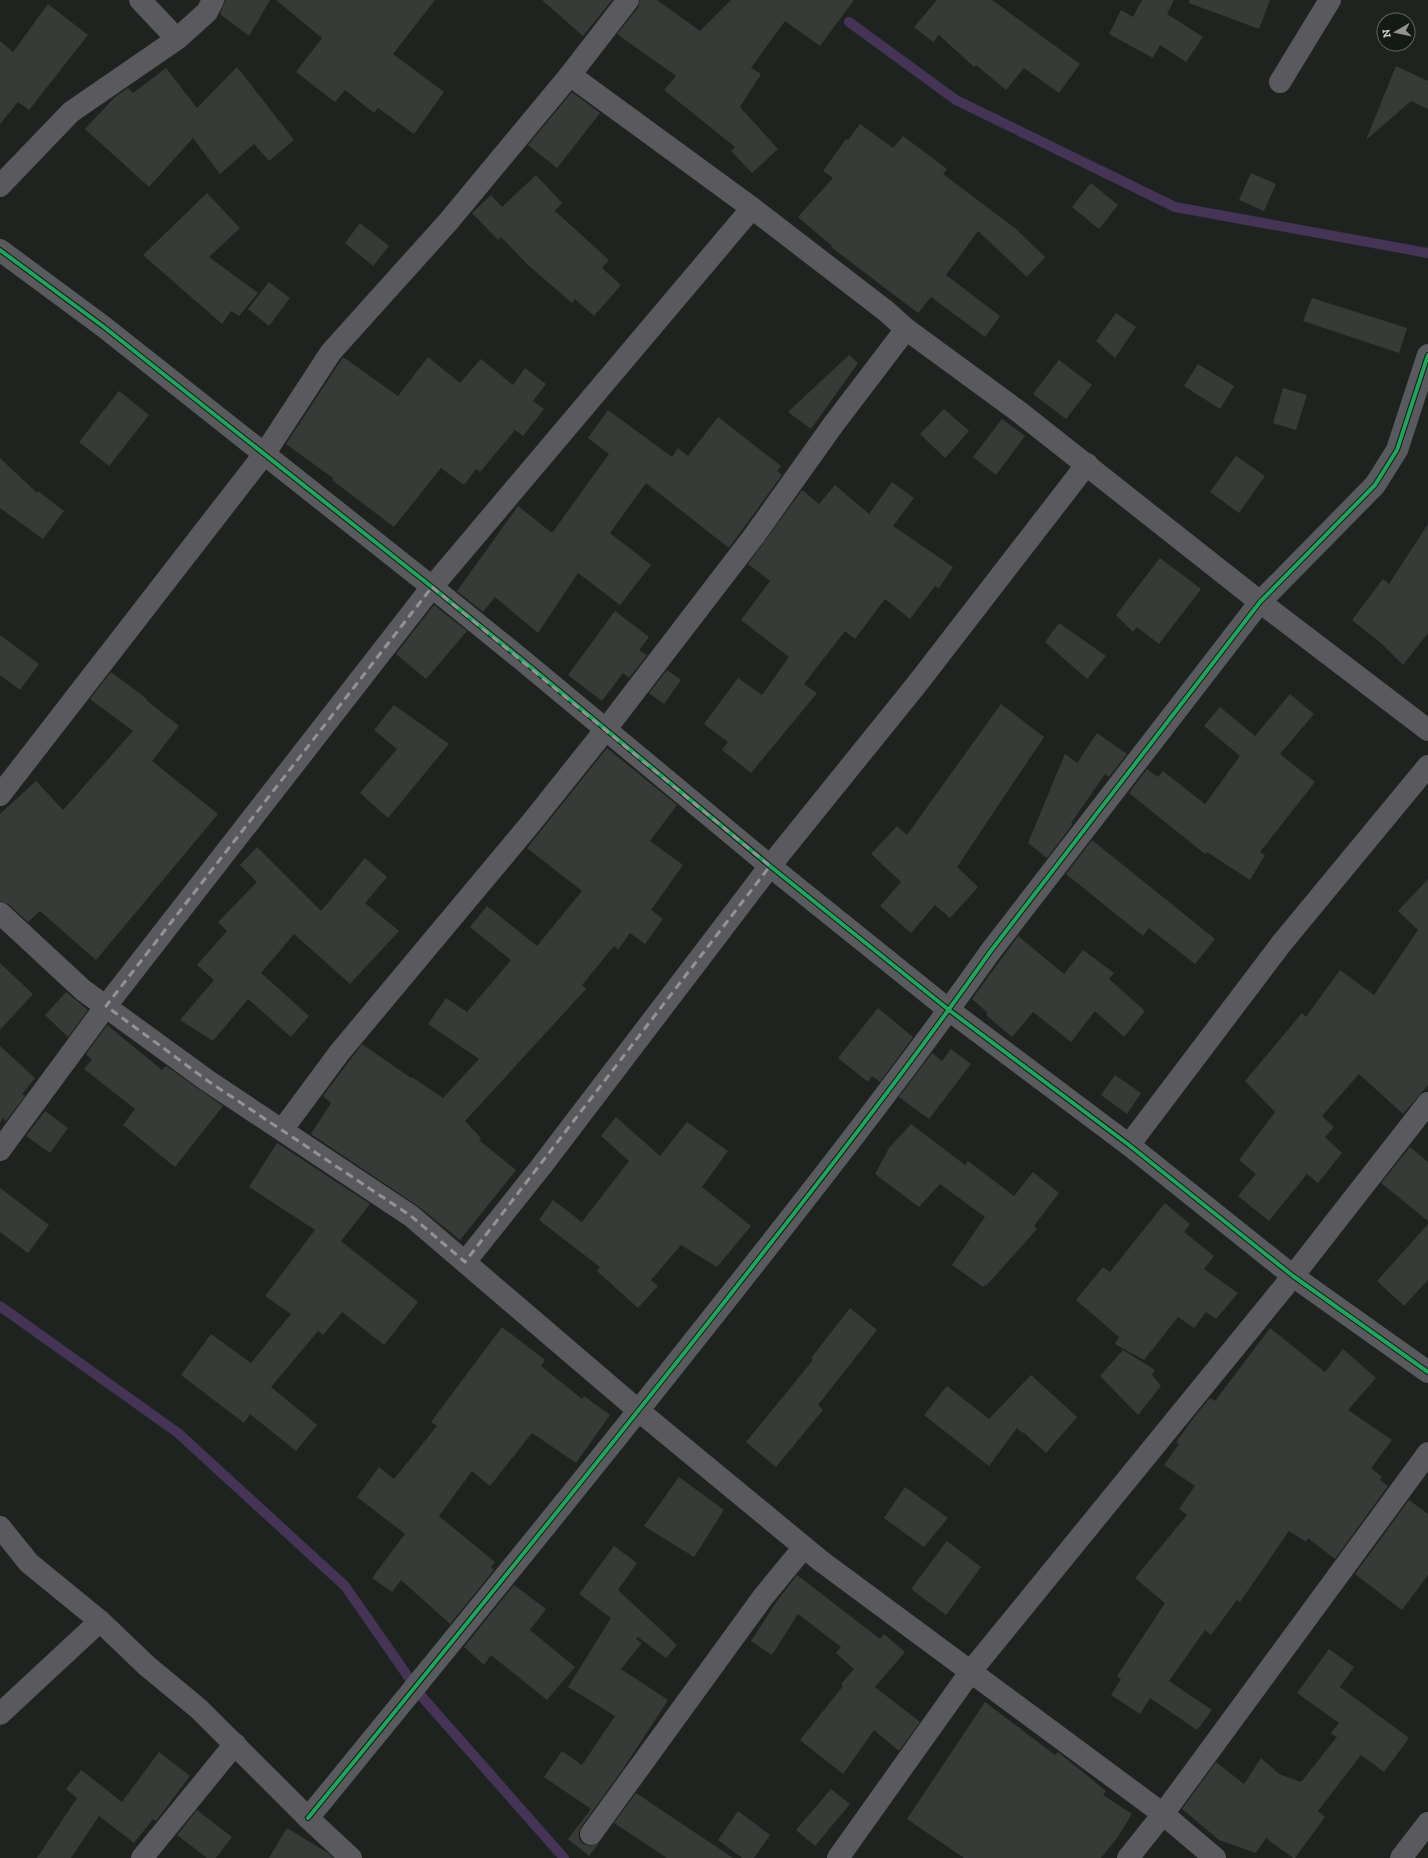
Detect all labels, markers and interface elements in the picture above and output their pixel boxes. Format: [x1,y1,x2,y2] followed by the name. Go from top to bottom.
[1376,12,1416,52] north arrow
[1379,28,1394,39] text: N

